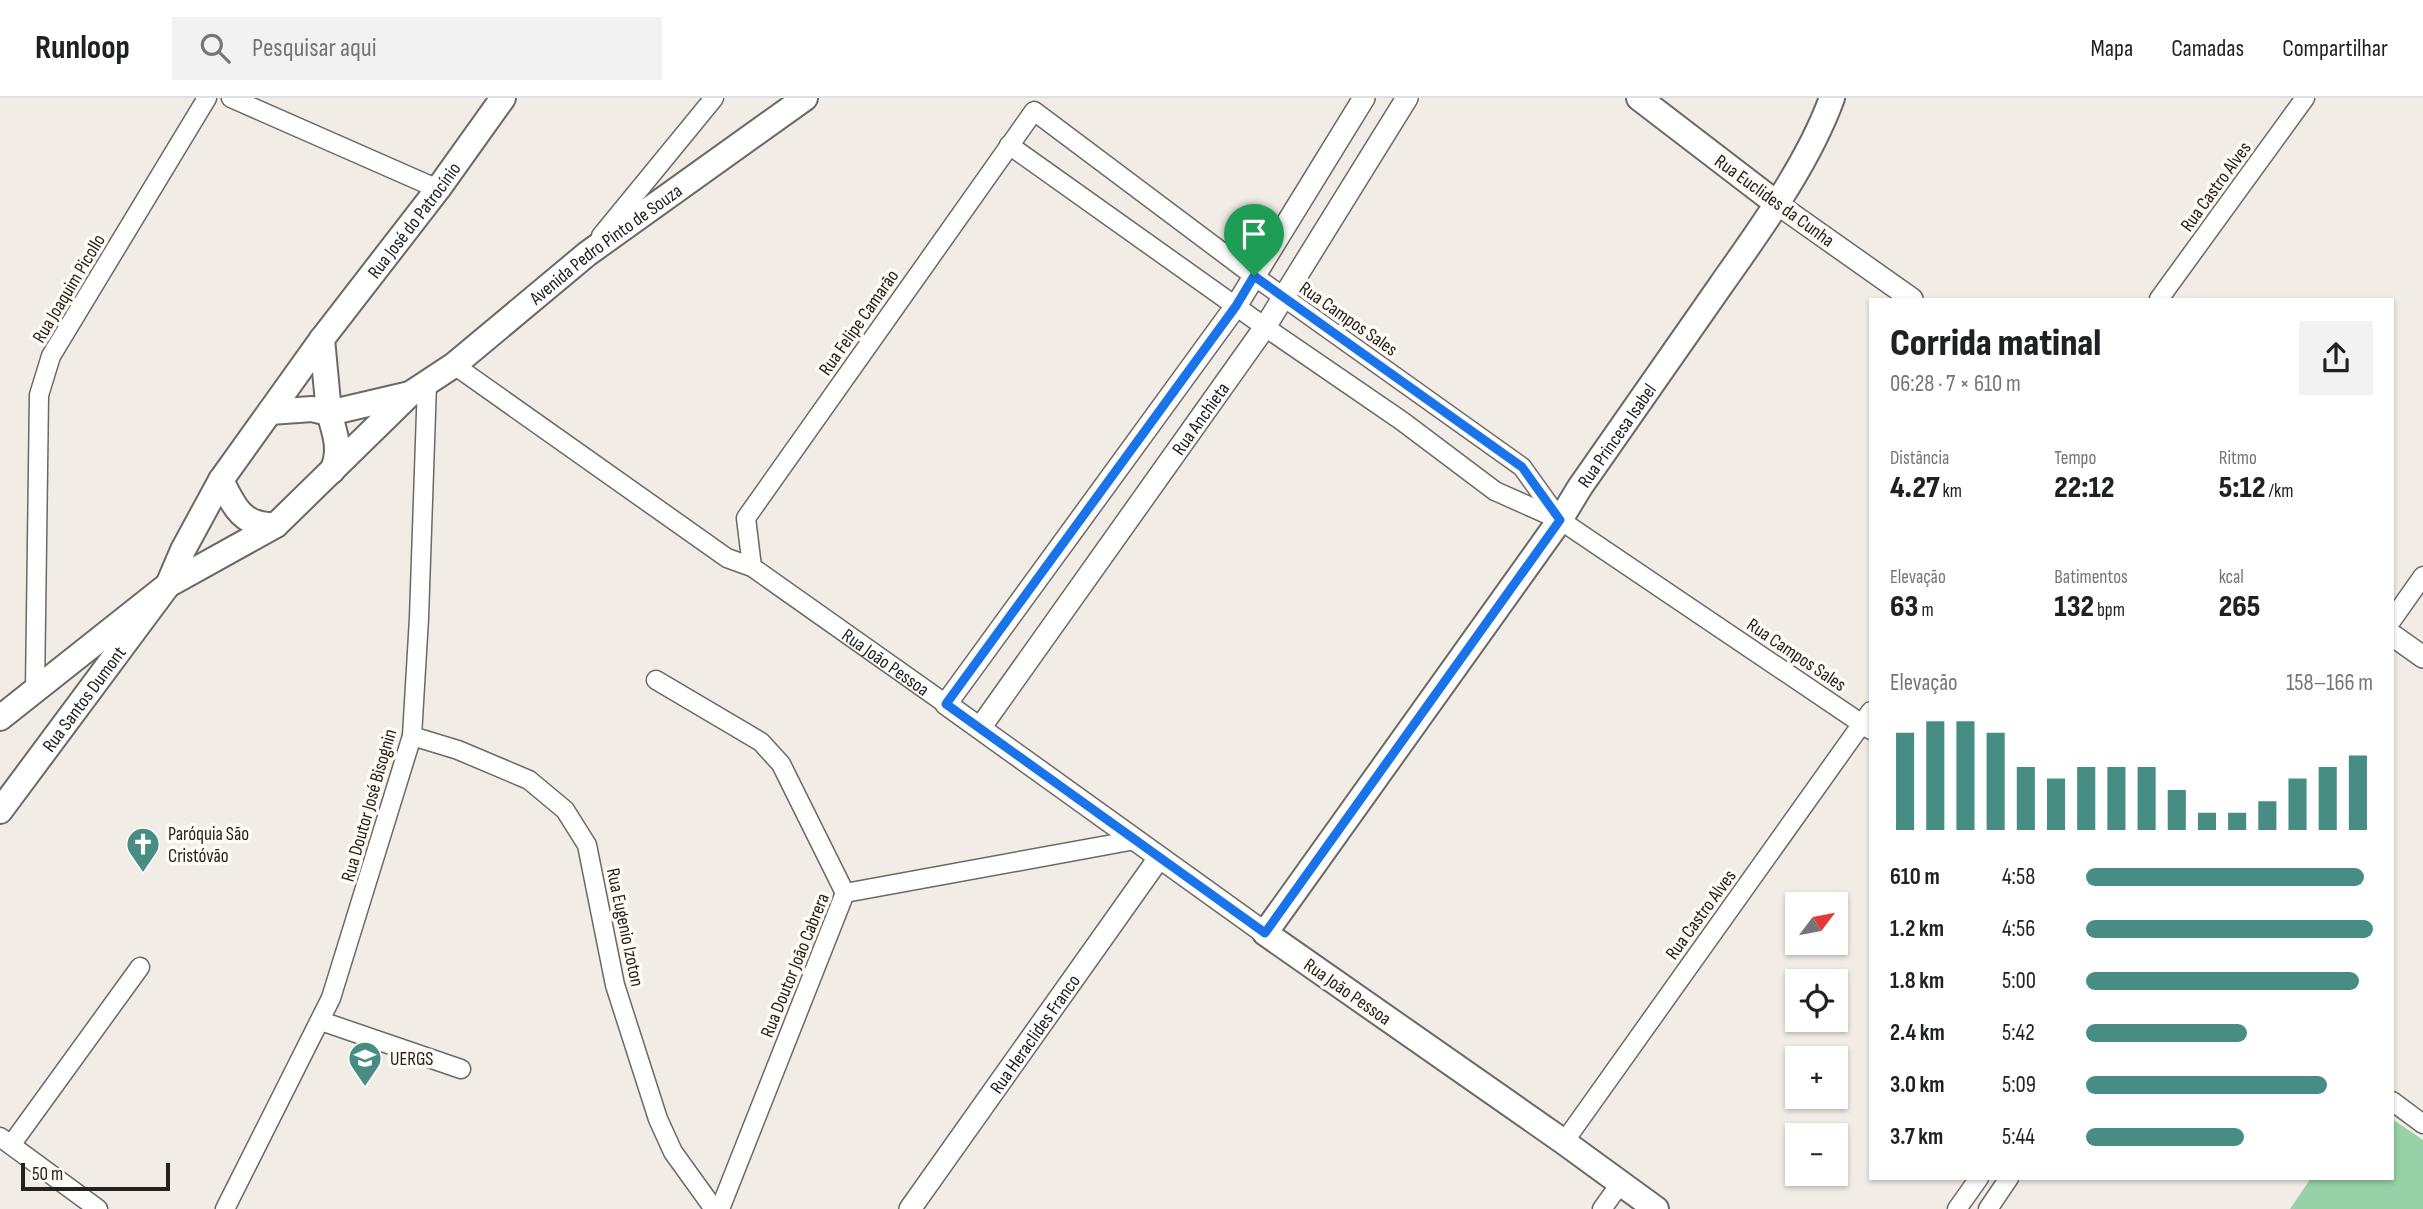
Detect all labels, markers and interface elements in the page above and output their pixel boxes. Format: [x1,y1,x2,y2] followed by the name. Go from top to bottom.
[172,17,662,80] search box
[35,28,130,68] text: Runloop
[196,29,234,67] icon: search
[252,33,377,64] text: Pesquisar aqui
[2091,34,2133,63] text: Mapa
[2171,34,2244,63] text: Camadas
[2282,34,2388,63] text: Compartilhar
[2176,137,2257,236] street label: Rua Castro Alves
[1710,150,1838,252] street label: Rua Euclides da Cunha
[363,158,466,283] street label: Rua José do Patrocínio
[525,180,687,311] street label: Avenida Pedro Pinto de Souza
[1224,204,1284,276] pin
[1235,215,1273,253] icon: arrive
[28,230,111,347] street label: Rua Joaquim Picollo
[814,266,904,380] street label: Rua Felipe Camarão
[1295,277,1402,362] street label: Rua Campos Sales
[1890,321,2101,366] text: Corrida matinal
[2299,321,2373,395] button: share
[1890,370,2021,398] text: 06:28 · 7 × 610 m
[1168,378,1235,460] street label: Rua Anchieta
[1573,380,1662,492] street label: Rua Princesa Isabel
[1890,447,1949,470] text: Distância
[2054,447,2096,470] text: Tempo
[2219,447,2257,470] text: Ritmo
[1890,470,1939,506] text: 4.27
[2054,470,2115,506] text: 22:12
[2219,470,2266,506] text: 5:12
[1939,480,1962,503] text: km
[2266,480,2293,503] text: /km
[1890,566,1946,589] text: Elevação
[2054,566,2128,589] text: Batimentos
[2219,566,2244,589] text: kcal
[1890,589,1918,625] text: 63
[2054,589,2094,625] text: 132
[2219,589,2260,625] text: 265
[1918,599,1934,622] text: m
[2094,599,2125,622] text: bpm
[1742,614,1850,697] street label: Rua Campos Sales
[837,624,933,702] street label: Rua João Pessoa
[38,642,132,757] street label: Rua Santos Dumont
[1890,669,1958,697] text: Elevação
[2286,669,2373,697] text: 158–166 m
[337,727,402,884] street label: Rua Doutor José Bisognin
[168,823,249,868] place label: Paróquia São Cristóvão
[124,825,162,874] church icon: Paróquia São Cristóvão
[1890,863,1940,891] text: 610 m
[2002,863,2035,891] text: 4:58
[1661,865,1742,964] street label: Rua Castro Alves
[601,866,648,989] street label: Rua Eugenio Izoton
[756,890,835,1041] street label: Rua Doutor João Cabrera
[1785,892,1848,956] north arrow
[1785,892,1848,1186] map controls
[1890,915,1944,943] text: 1.2 km
[2002,915,2035,943] text: 4:56
[1299,954,1395,1031] street label: Rua João Pessoa
[1890,967,1944,995] text: 1.8 km
[2002,967,2036,995] text: 5:00
[1785,969,1848,1032] button: locate
[986,971,1086,1099] street label: Rua Heraclides Franco
[1890,1019,1945,1047] text: 2.4 km
[2002,1019,2035,1047] text: 5:42
[346,1039,384,1088] school or university icon: UERGS
[1785,1046,1848,1109] button: +
[390,1048,433,1071] place label: UERGS
[1890,1071,1945,1099] text: 3.0 km
[2002,1071,2036,1099] text: 5:09
[1785,1123,1848,1186] button: −
[1890,1123,1943,1151] text: 3.7 km
[2002,1123,2035,1151] text: 5:44
[21,1160,170,1192] scale bar
[32,1163,63,1186] text: 50 m

